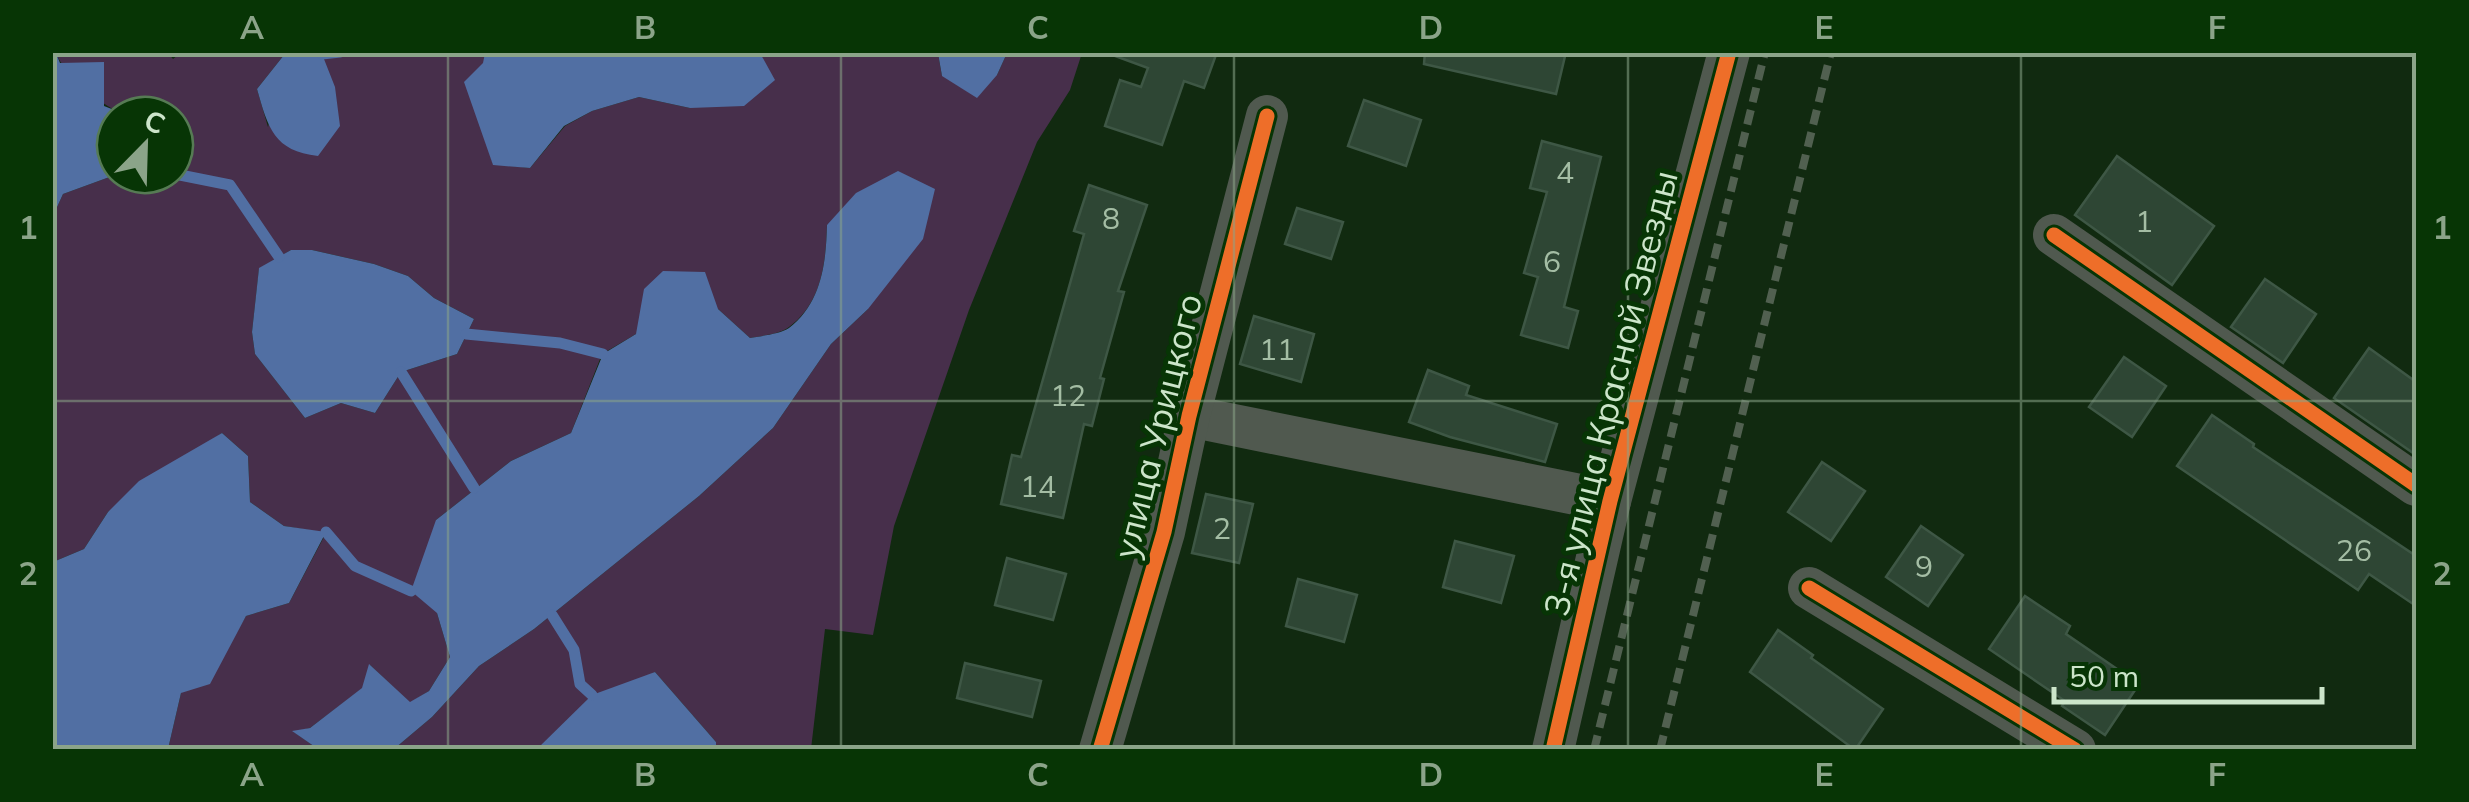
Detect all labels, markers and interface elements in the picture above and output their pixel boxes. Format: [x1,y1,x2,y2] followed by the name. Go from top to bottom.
[240,7,264,47] text: A
[634,7,656,47] text: B
[1027,7,1049,47] text: C
[1419,7,1443,47] text: D
[1814,7,1834,47] text: E
[2208,7,2226,47] text: F
[95,95,195,195] north arrow
[139,102,171,141] text: С
[1556,153,1574,191] house number: 4
[1533,166,1687,620] street label: 3-я улица Красной Звезды
[1102,199,1120,237] house number: 8
[2135,202,2153,240] house number: 1
[18,207,38,247] text: 1
[2432,207,2452,247] text: 1
[1543,242,1561,280] house number: 6
[1103,289,1211,563] street label: улица Урицкого
[1259,330,1295,368] house number: 11
[1050,376,1086,414] house number: 12
[1020,467,1056,505] house number: 14
[1213,509,1231,547] house number: 2
[2336,531,2372,569] house number: 26
[1915,547,1933,585] house number: 9
[18,553,38,593] text: 2
[2432,553,2452,593] text: 2
[2054,642,2322,704] scale bar
[2069,657,2139,695] text: 50 m
[240,754,264,794] text: A
[634,754,656,794] text: B
[1027,754,1049,794] text: C
[1419,754,1443,794] text: D
[1814,754,1834,794] text: E
[2208,754,2226,794] text: F

